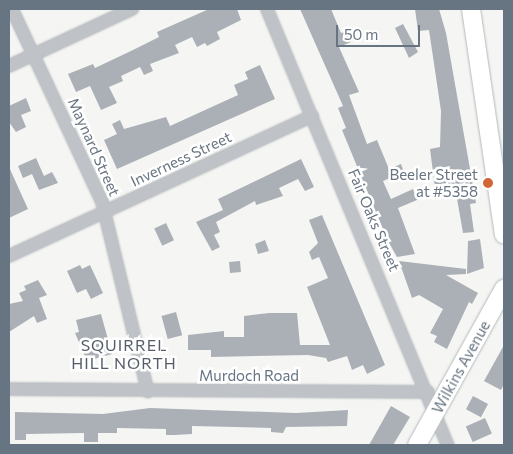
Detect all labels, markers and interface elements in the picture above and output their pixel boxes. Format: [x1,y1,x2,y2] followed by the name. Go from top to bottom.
[338,15,422,47] scale bar
[344,25,378,43] text: 50 m
[64,95,124,199] street label: Maynard Street
[128,128,234,190] street label: Inverness Street
[390,165,478,200] place label: Beeler Street at #5358
[344,166,404,274] street label: Fair Oaks Street
[482,177,494,189] marker: Beeler Street at #5358
[428,317,494,417] street label: Wilkins Avenue
[70,335,178,373] district label: SQUIRREL HILL NORTH
[199,367,299,385] street label: Murdoch Road

